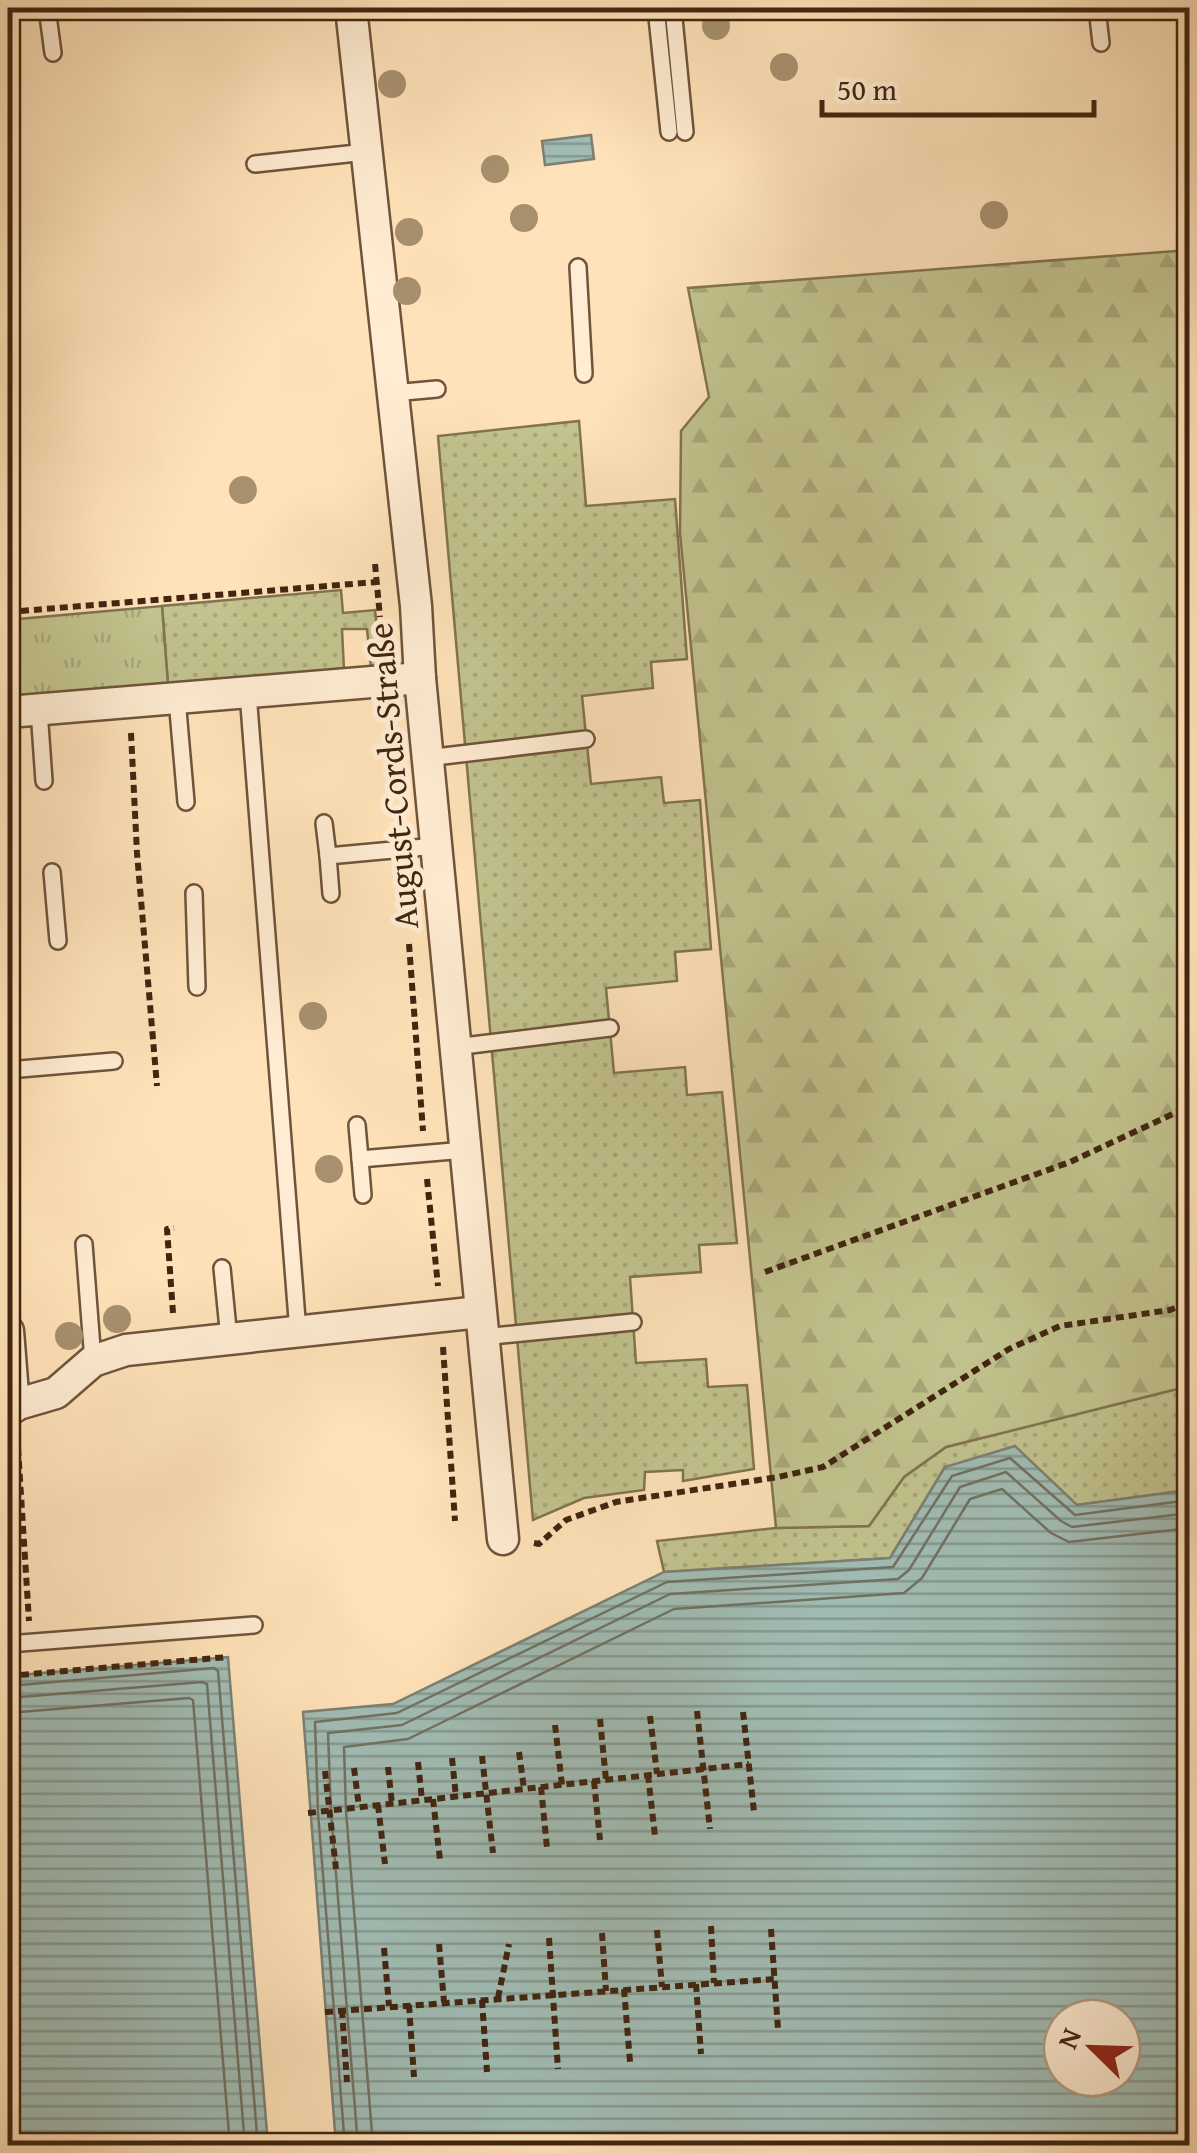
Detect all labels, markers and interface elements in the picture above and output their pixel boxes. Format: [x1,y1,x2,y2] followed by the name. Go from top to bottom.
[822,55,1094,117] scale bar
[837,67,897,111] text: 50 m
[354,621,431,931] street label: August-Cords-Straße
[1042,1998,1142,2098] north arrow
[1046,2021,1091,2055] text: N

